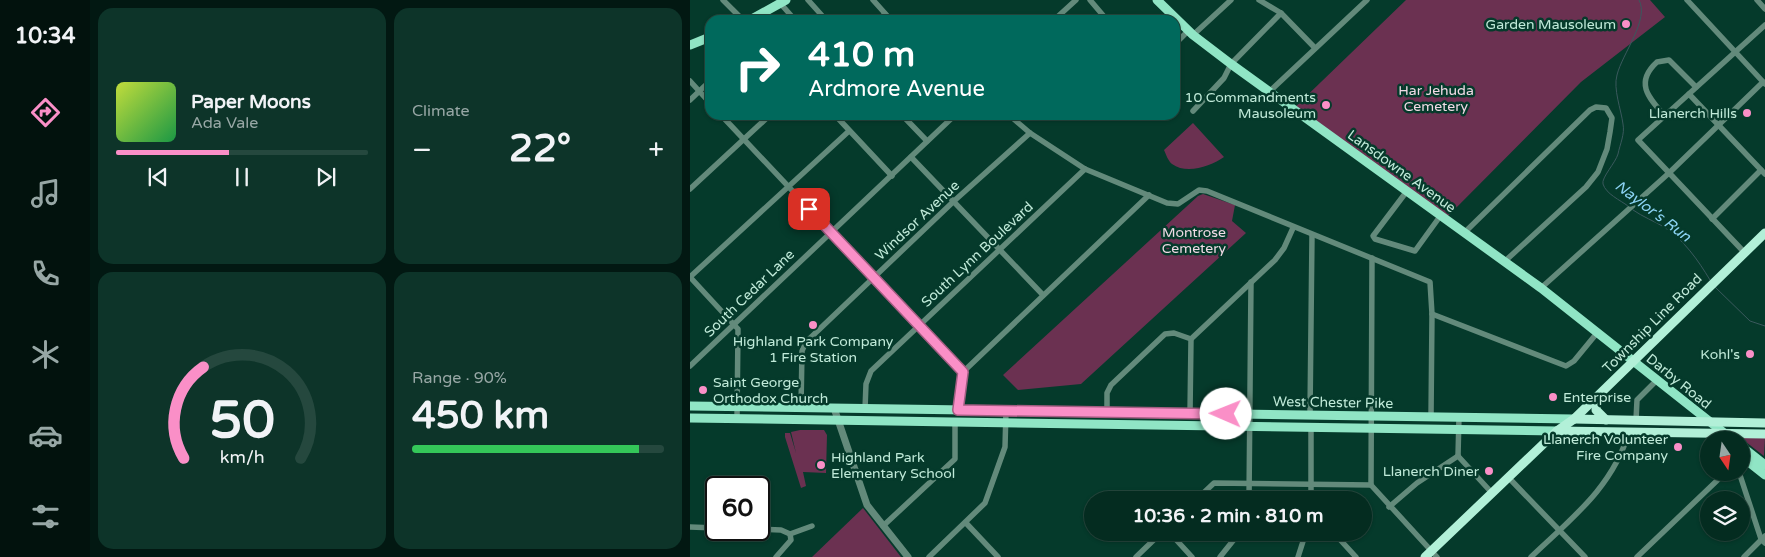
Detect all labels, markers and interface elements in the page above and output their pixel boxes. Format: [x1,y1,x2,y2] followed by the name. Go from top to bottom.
[1486,16,1616,33] place label: Garden Mausoleum
[1620,18,1632,30] marker: Garden Mausoleum
[15,23,75,49] text: 10:34
[808,34,915,76] text: 410 m
[725,35,790,100] icon: right
[808,76,985,102] text: Ardmore Avenue
[1398,82,1474,115] park label: Har Jehuda Cemetery
[1185,89,1316,122] place label: 10 Commandments Mausoleum
[191,91,311,113] text: Paper Moons
[28,95,63,130] icon: directions
[1320,99,1332,111] marker: 10 Commandments Mausoleum
[412,101,470,121] text: Climate
[1649,105,1737,122] place label: Llanerch Hills
[1741,107,1753,119] marker: Llanerch Hills
[191,113,258,133] text: Ada Vale
[509,126,571,172] text: 22°
[1344,126,1459,216] street label: Lansdowne Avenue
[412,133,432,167] text: −
[648,133,664,167] text: +
[144,163,172,191] icon: previous
[228,163,256,191] icon: pause
[312,163,340,191] icon: next
[28,176,63,211] icon: music
[872,177,963,264] street label: Windsor Avenue
[1611,177,1695,246] water label: Naylor's Run
[788,188,830,230] pin
[795,195,823,223] icon: arrive
[918,198,1037,311] street label: South Lynn Boulevard
[1162,224,1227,257] park label: Montrose Cemetery
[701,246,798,341] street label: South Cedar Lane
[28,256,63,291] icon: phone
[1599,270,1706,377] street label: Township Line Road
[807,319,819,331] marker: Highland Park Company 1 Fire Station
[733,333,894,366] place label: Highland Park Company 1 Fire Station
[28,337,63,372] icon: climate
[1700,346,1740,363] place label: Kohl's
[1744,348,1756,360] marker: Kohl's
[1643,350,1715,413] street label: Darby Road
[412,368,507,388] text: Range · 90%
[713,374,828,407] place label: Saint George Orthodox Church
[697,384,709,396] marker: Saint George Orthodox Church
[1199,387,1251,439] position arrow
[209,389,275,452] text: 50
[1563,389,1631,406] place label: Enterprise
[1547,391,1559,403] marker: Enterprise
[412,393,549,439] text: 450 km
[1273,393,1393,412] street label: West Chester Pike
[28,418,63,453] icon: car
[1543,431,1669,464] place label: Llanerch Volunteer Fire Company
[1700,431,1750,481] north arrow
[1700,431,1750,541] map controls
[1672,441,1684,453] marker: Llanerch Volunteer Fire Company
[220,447,264,468] text: km/h
[831,449,955,482] place label: Highland Park Elementary School
[815,459,827,471] marker: Highland Park Elementary School
[1383,463,1480,480] place label: Llanerch Diner
[1483,465,1495,477] marker: Llanerch Diner
[705,476,770,541] speed limit sign: 60
[1700,491,1750,541] button: layers
[28,499,63,534] icon: filters
[1132,505,1324,527] text: 10:36 · 2 min · 810 m

